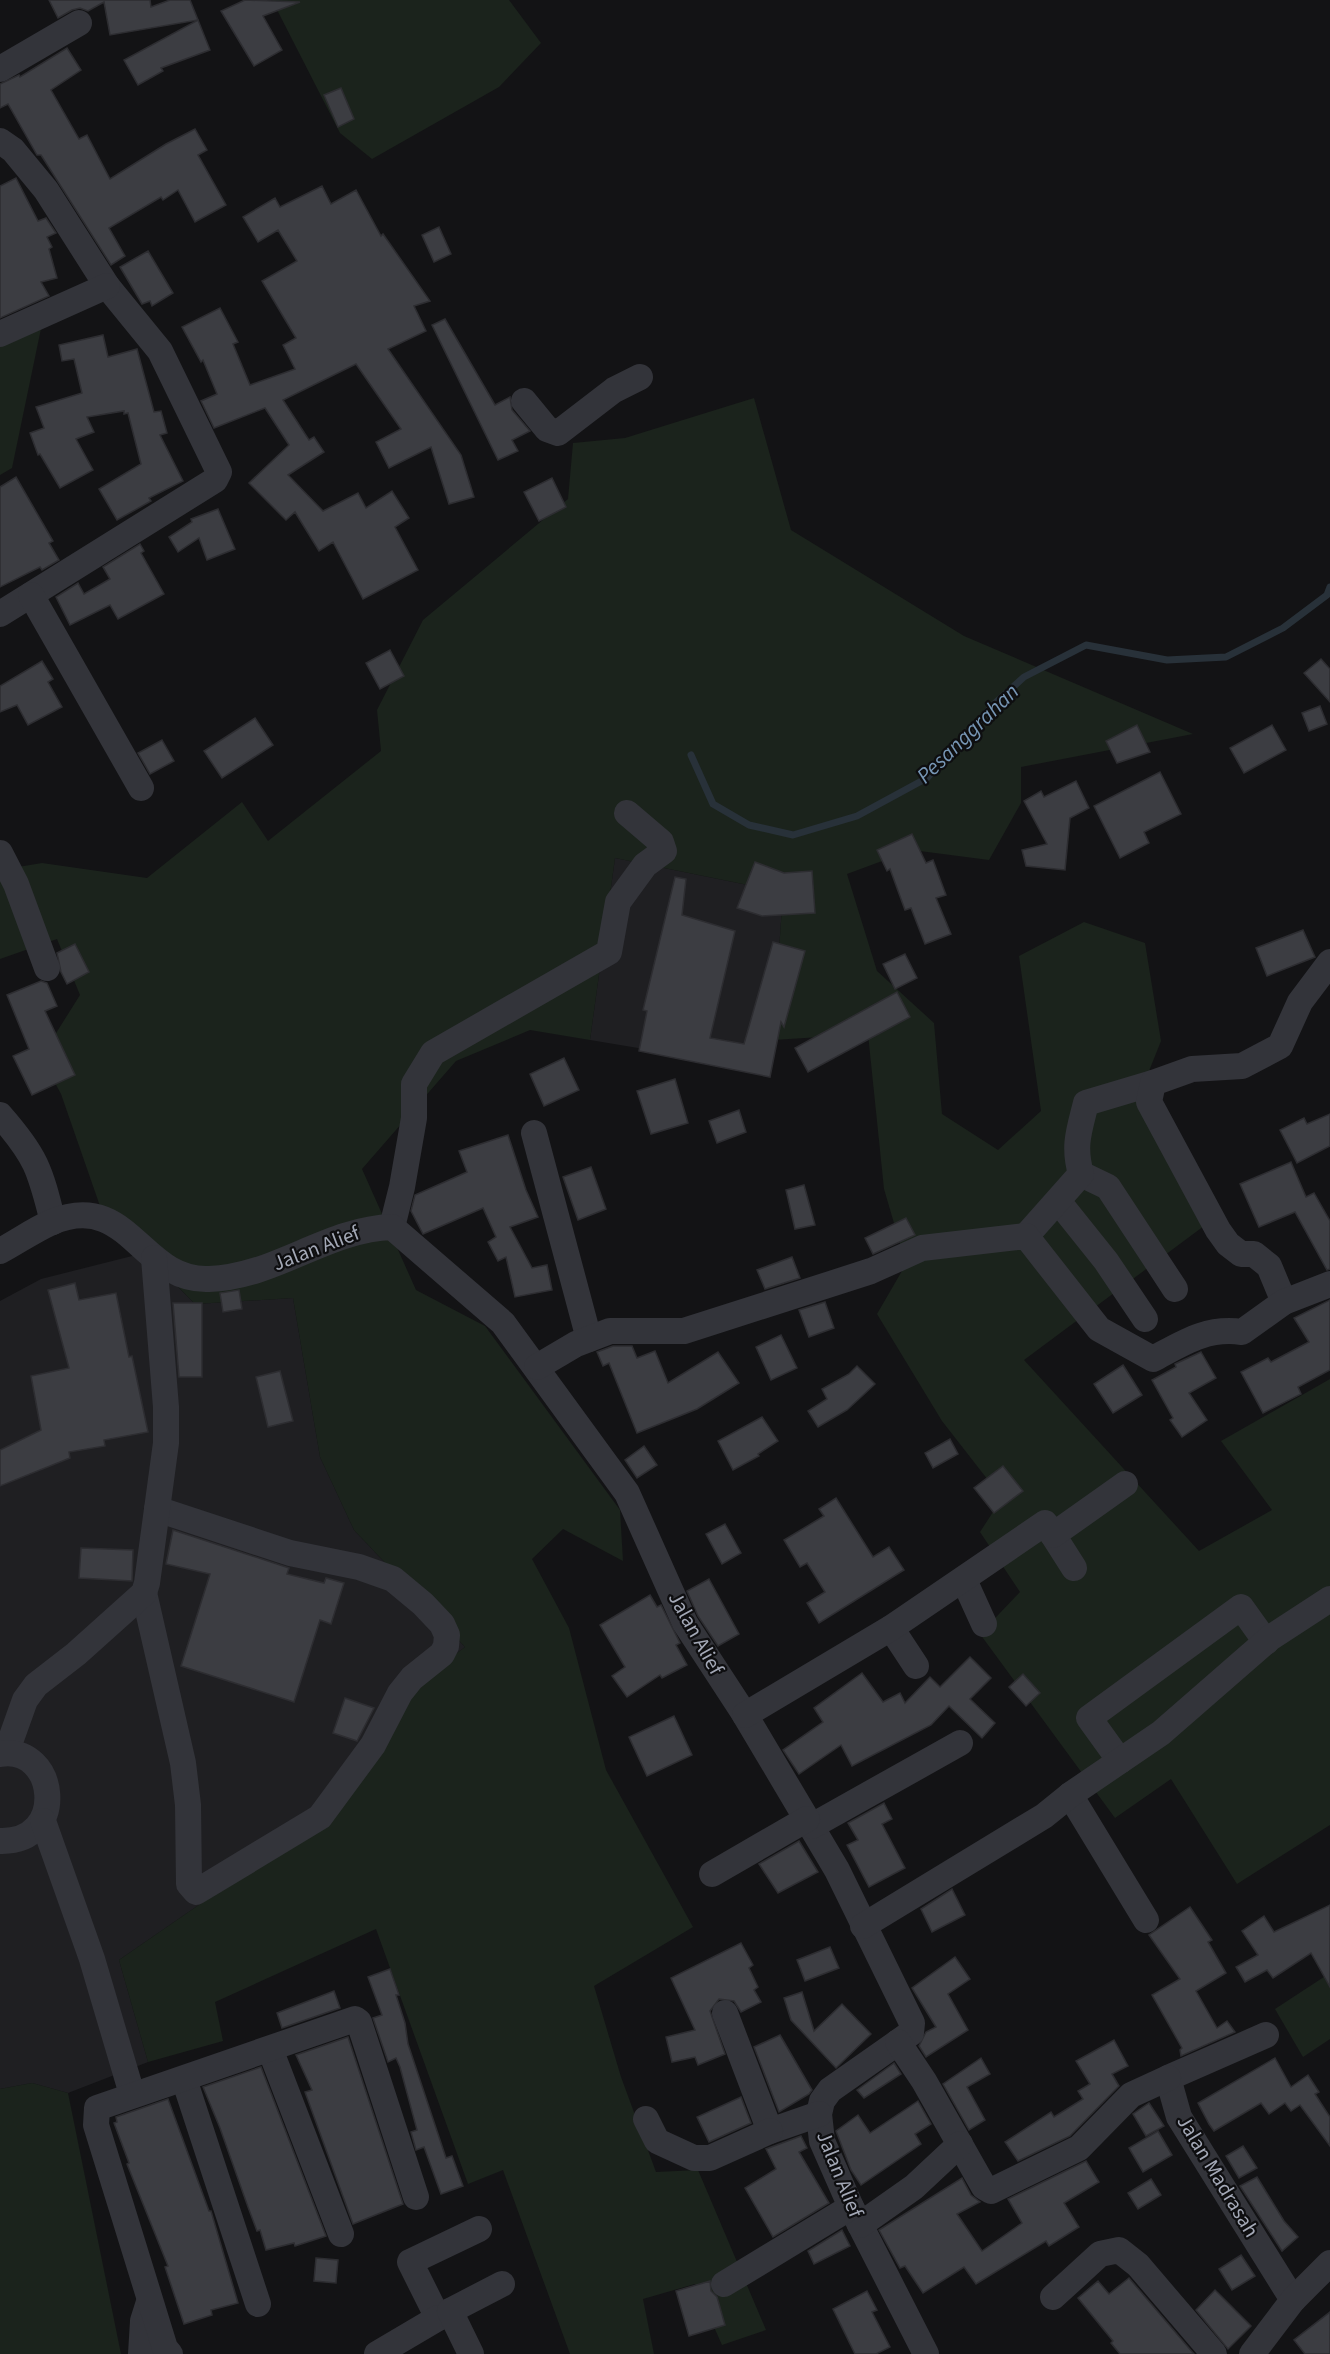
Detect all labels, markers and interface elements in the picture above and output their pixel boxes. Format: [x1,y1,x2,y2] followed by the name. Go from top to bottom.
[909,676,1026,791] water label: Pesanggrahan
[268,1217,365,1278] street label: Jalan Alief
[661,1586,732,1681] street label: Jalan Alief
[1170,2109,1266,2243] street label: Jalan Madrasah
[809,2126,871,2222] street label: Jalan Alief

